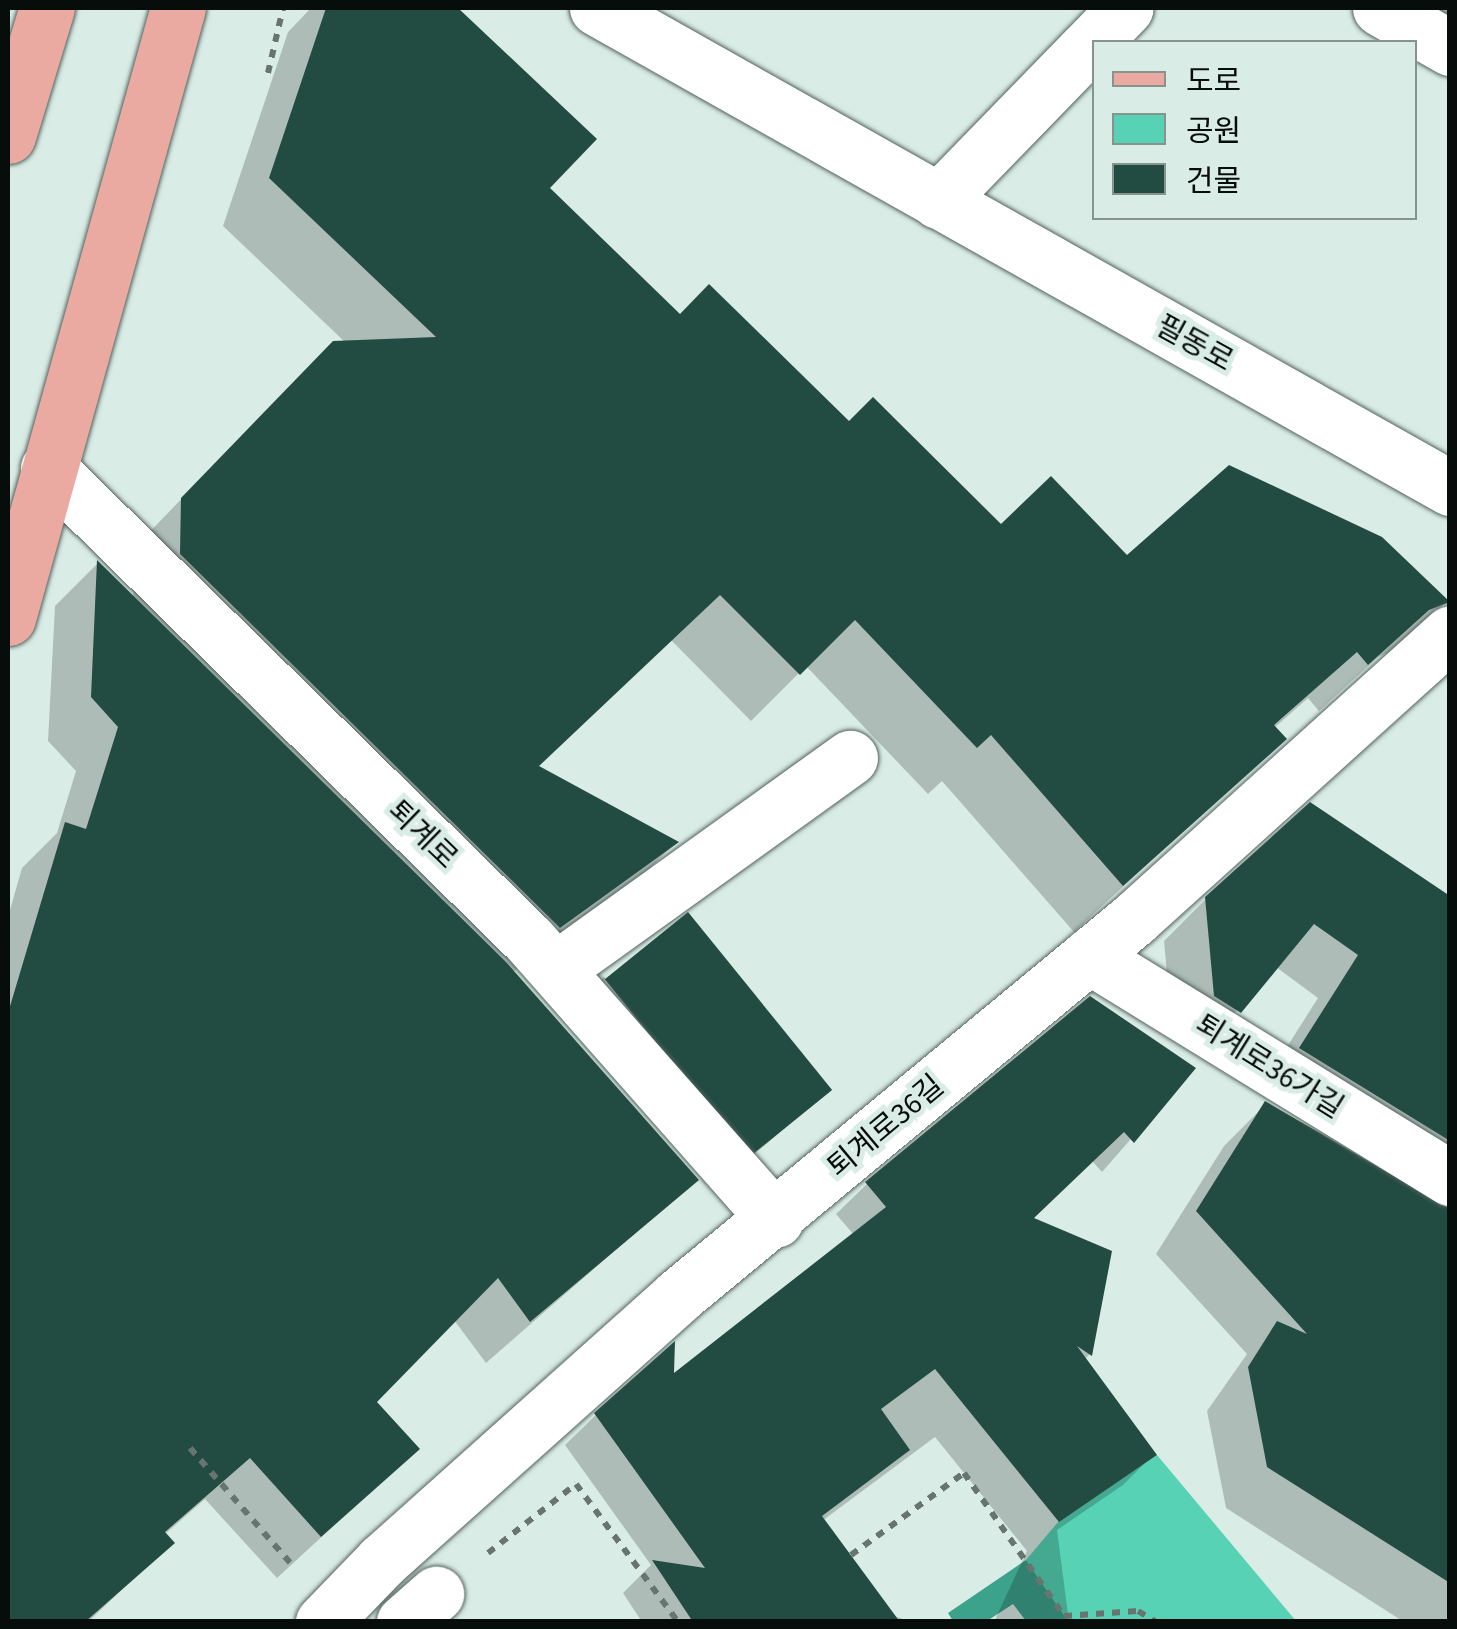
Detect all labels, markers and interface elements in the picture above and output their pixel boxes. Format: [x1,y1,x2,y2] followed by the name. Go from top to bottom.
[1092,40,1417,220] legend
[1186,60,1241,103] text: 도로
[1186,110,1241,153] text: 공원
[1186,160,1241,203] text: 건물
[1149,308,1239,380] street label: 필동로
[380,793,464,877] street label: 퇴계로
[1188,1007,1350,1127] street label: 퇴계로36가길
[821,1068,951,1186] street label: 퇴계로36길

